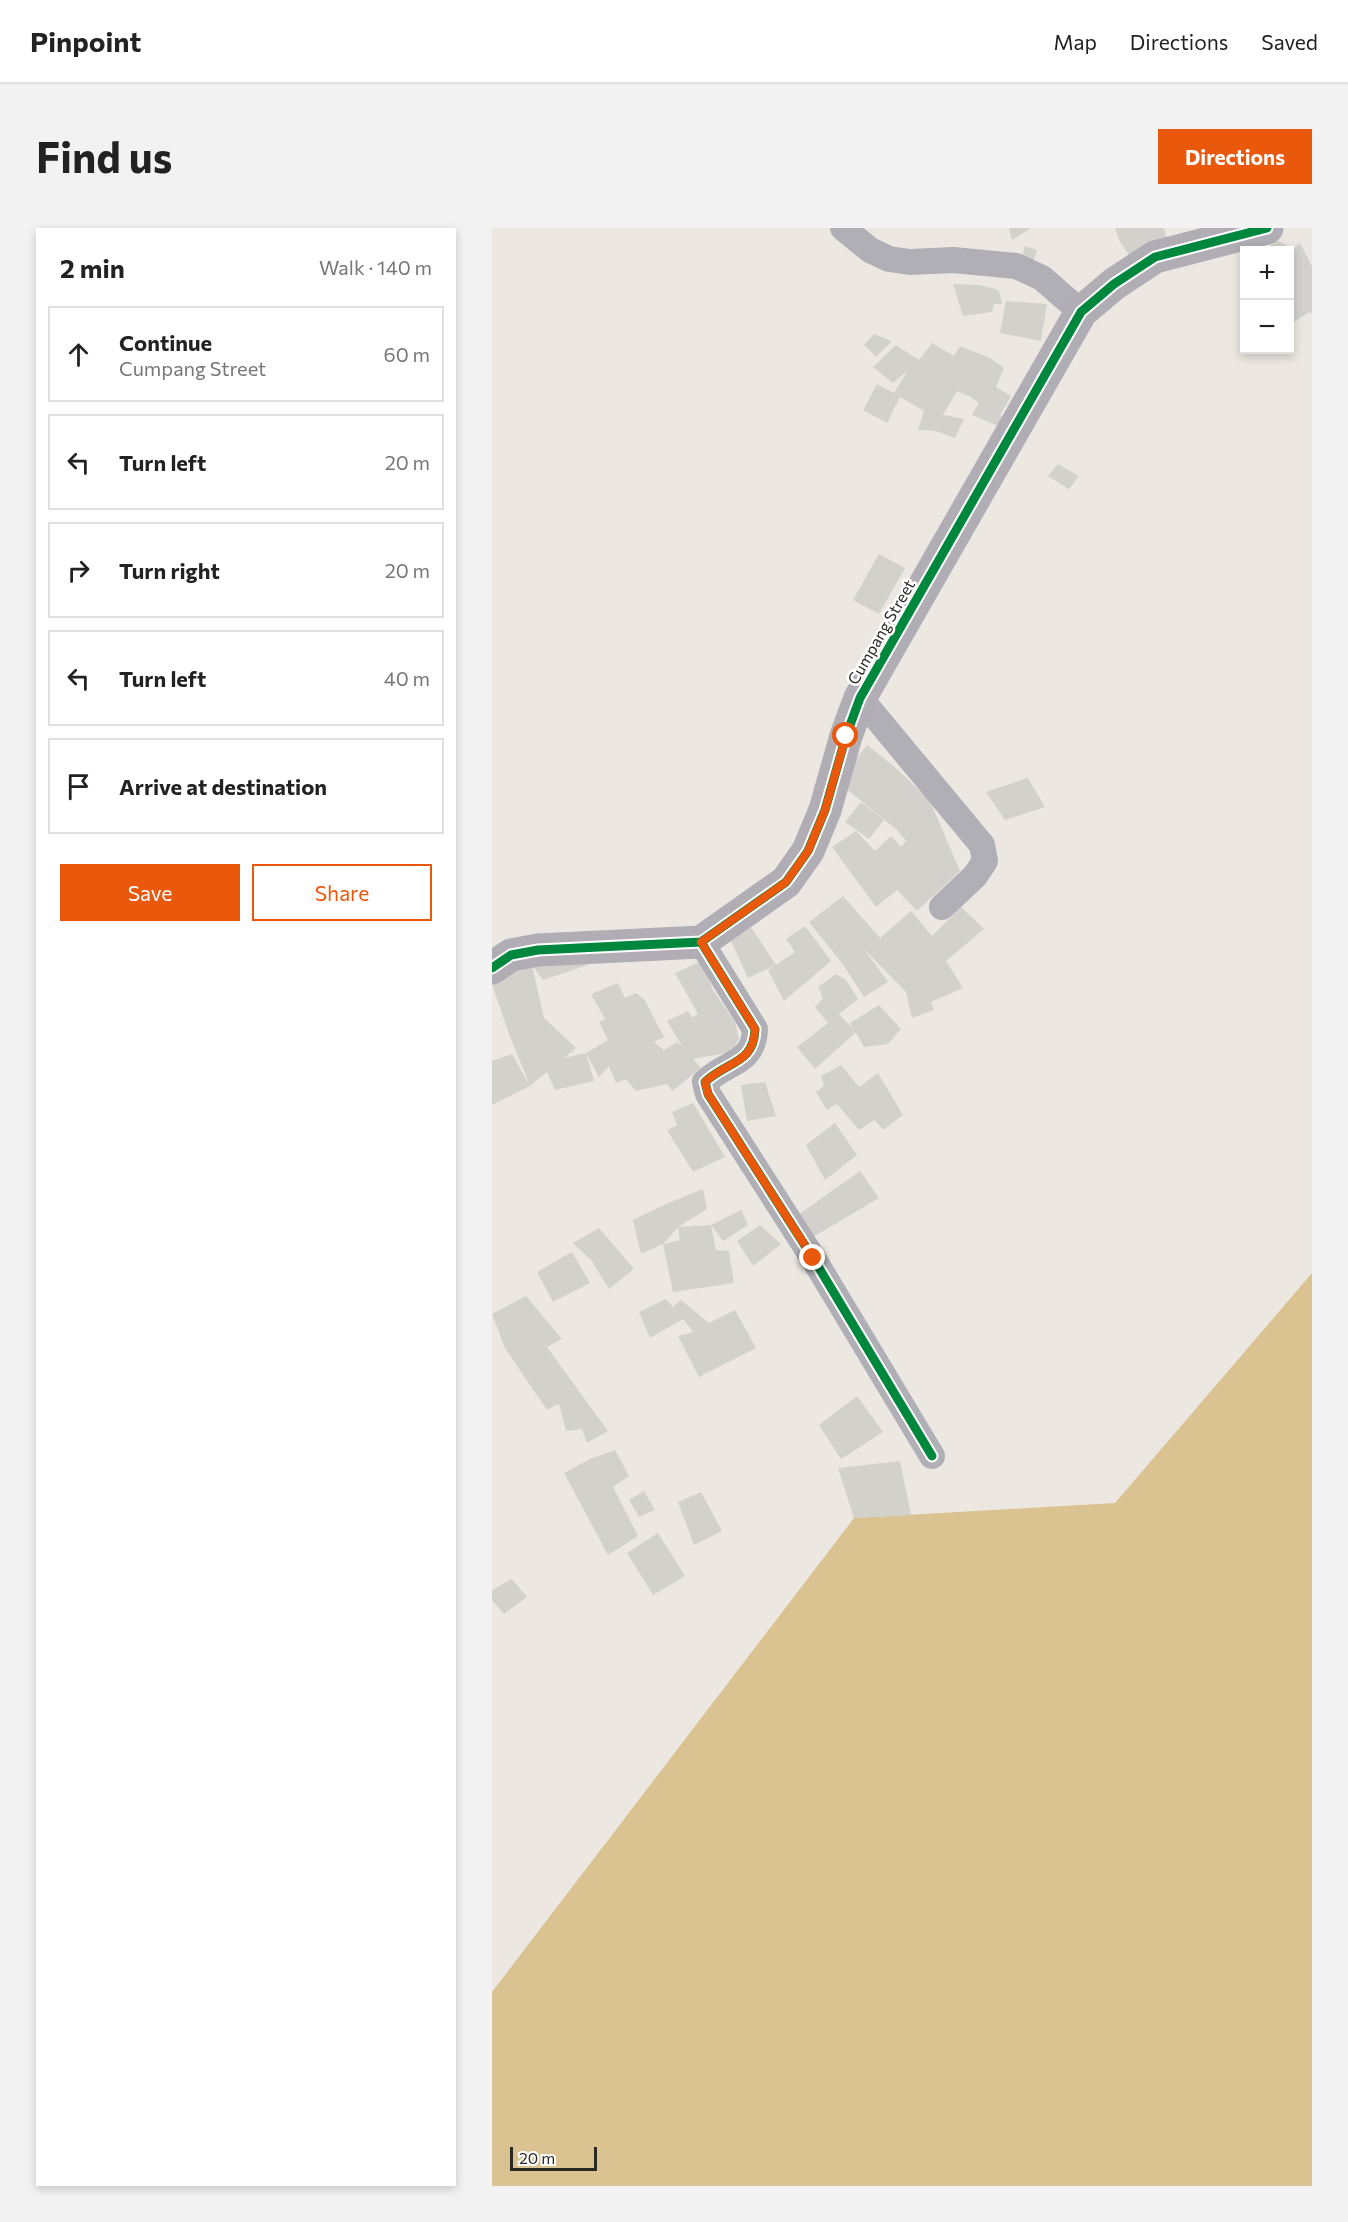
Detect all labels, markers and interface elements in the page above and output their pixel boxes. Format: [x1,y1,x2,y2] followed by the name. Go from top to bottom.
[30,24,141,58] text: Pinpoint
[1054,29,1097,54] text: Map
[1130,29,1228,54] text: Directions
[1261,29,1318,54] text: Saved
[1158,129,1312,184] button: Directions
[36,130,172,182] text: Find us
[1240,246,1294,354] map controls
[1240,246,1294,300] button: +
[60,252,125,283] text: 2 min
[319,255,432,279] text: Walk · 140 m
[1240,300,1294,354] button: −
[119,329,212,356] text: Continue
[62,338,95,371] icon: ahead
[384,342,430,366] text: 60 m
[119,356,266,380] text: Cumpang Street
[62,446,95,479] icon: left
[119,449,206,476] text: Turn left
[385,450,430,474] text: 20 m
[62,554,95,587] icon: right
[119,557,220,584] text: Turn right
[385,558,430,582] text: 20 m
[843,576,918,688] street label: Cumpang Street
[62,662,95,695] icon: left
[119,665,206,692] text: Turn left
[384,666,430,690] text: 40 m
[832,722,858,748] route start
[62,770,95,803] icon: arrive
[119,773,327,800] text: Arrive at destination
[60,864,240,921] button: Save
[252,864,432,921] button: Share
[799,1244,825,1270] route end
[510,2144,597,2172] scale bar
[519,2148,555,2167] text: 20 m

